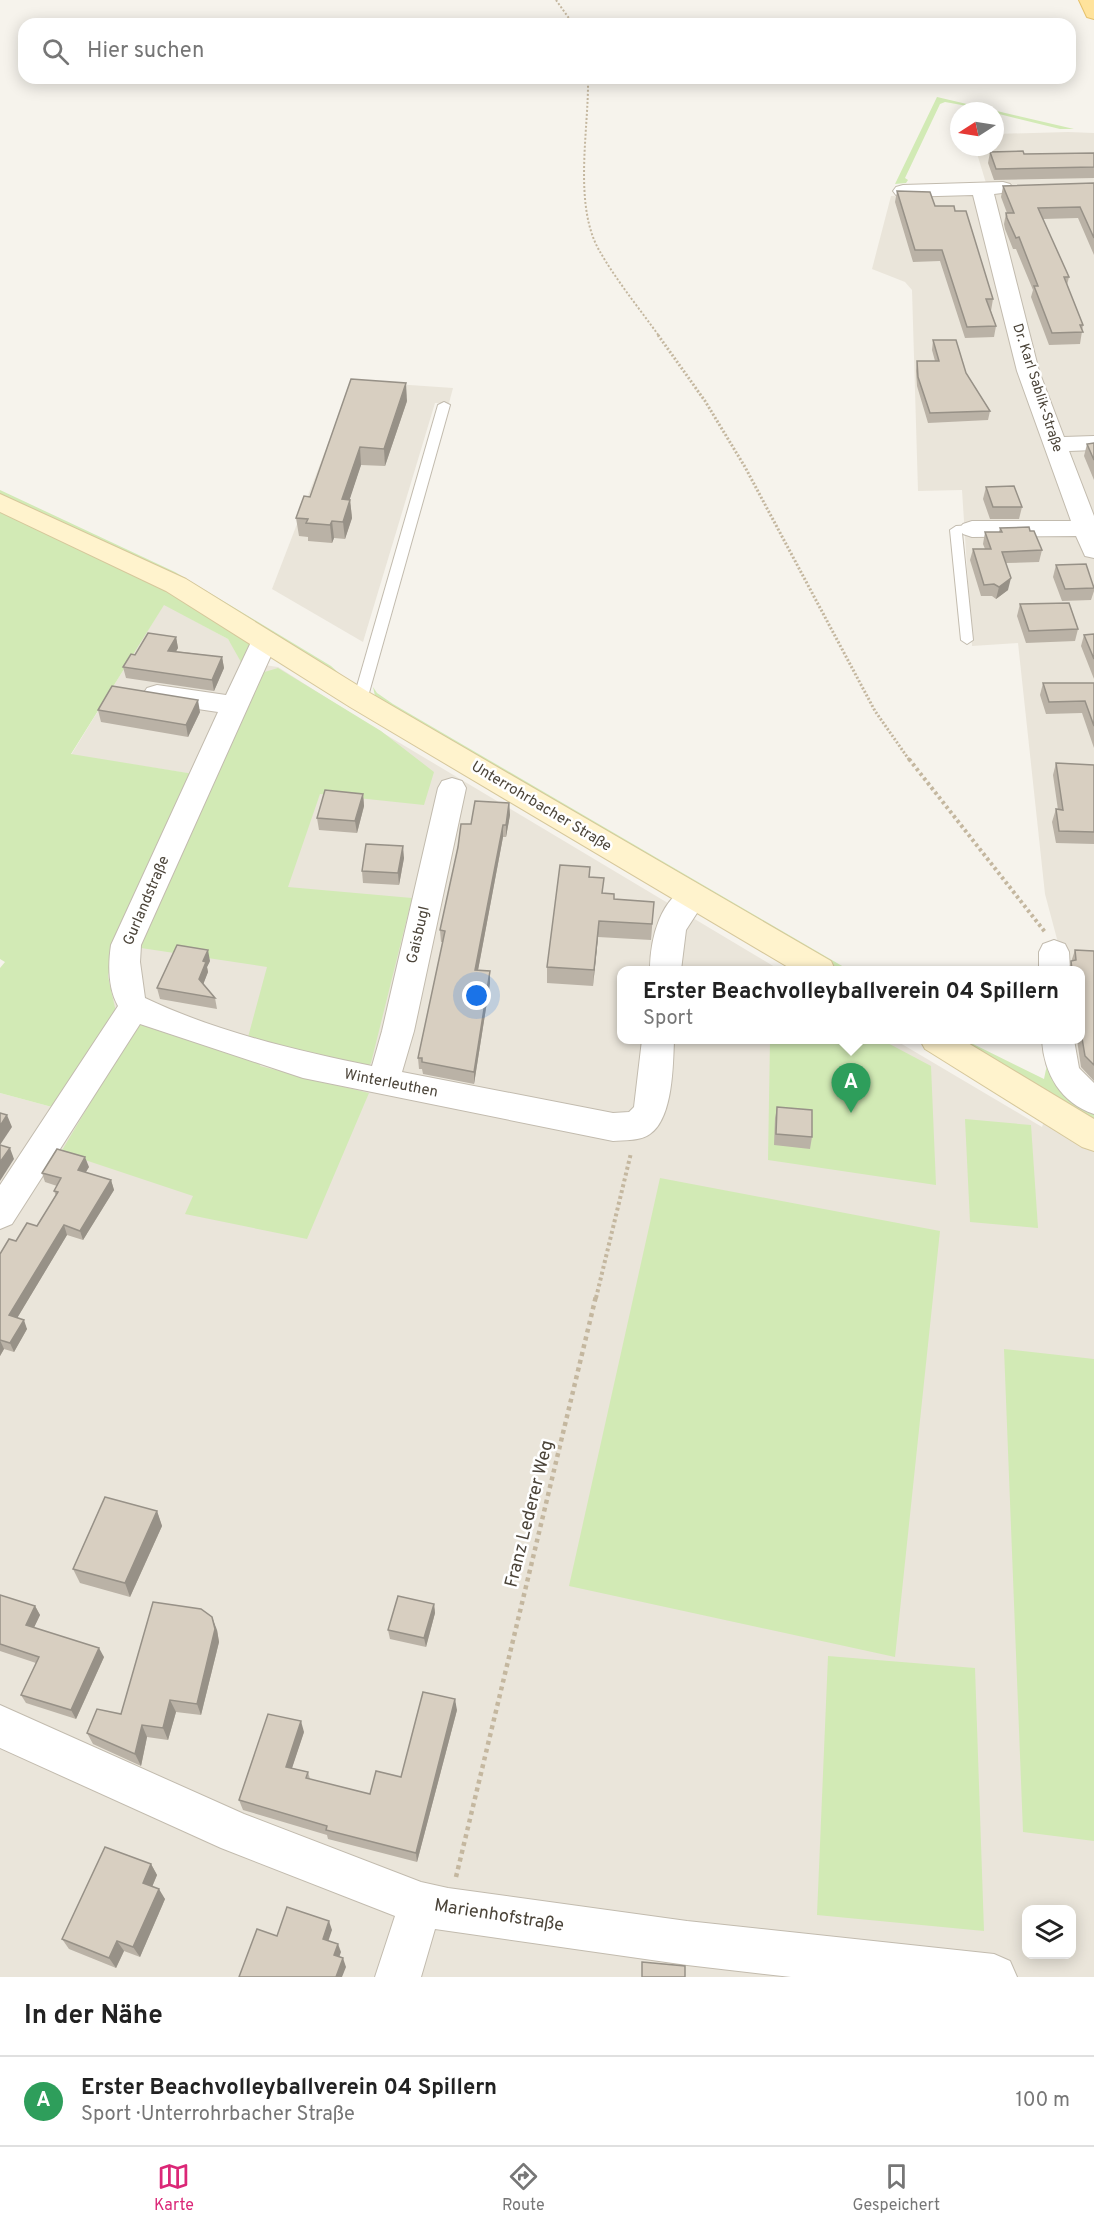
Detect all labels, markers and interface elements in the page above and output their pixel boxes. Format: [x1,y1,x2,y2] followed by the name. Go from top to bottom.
[18,18,1076,84] search box
[39,35,72,68] icon: search
[87,38,204,65] text: Hier suchen
[950,102,1004,156] north arrow
[1008,322,1066,454] street label: Dr. Karl Sablik-Straße
[467,758,615,856] street label: Unterrohrbacher Straße
[120,853,174,949] street label: Gurlandstraße
[403,904,435,966] street label: Gaisbugl
[617,966,1085,1044] popup
[643,979,1059,1006] text: Erster Beachvolleyballverein 04 Spillern
[462,981,491,1010] your location
[643,1006,693,1032] text: Sport
[832,1064,870,1113] pin: A
[342,1066,440,1102] street label: Winterleuthen
[501,1438,559,1590] street label: Franz Lederer Weg
[432,1894,566,1938] street label: Marienhofstraße
[1022,1905,1076,1959] map controls
[1022,1905,1076,1959] button: layers
[24,2000,163,2033] text: In der Nähe
[81,2075,497,2102] text: Erster Beachvolleyballverein 04 Spillern
[36,2088,51,2114] text: A
[1015,2088,1070,2114] text: 100 m
[81,2102,355,2128] text: Sport · Unterrohrbacher Straße
[154,2160,194,2216] tab: Karte
[502,2160,545,2216] tab: Route
[853,2160,940,2216] tab: Gespeichert

